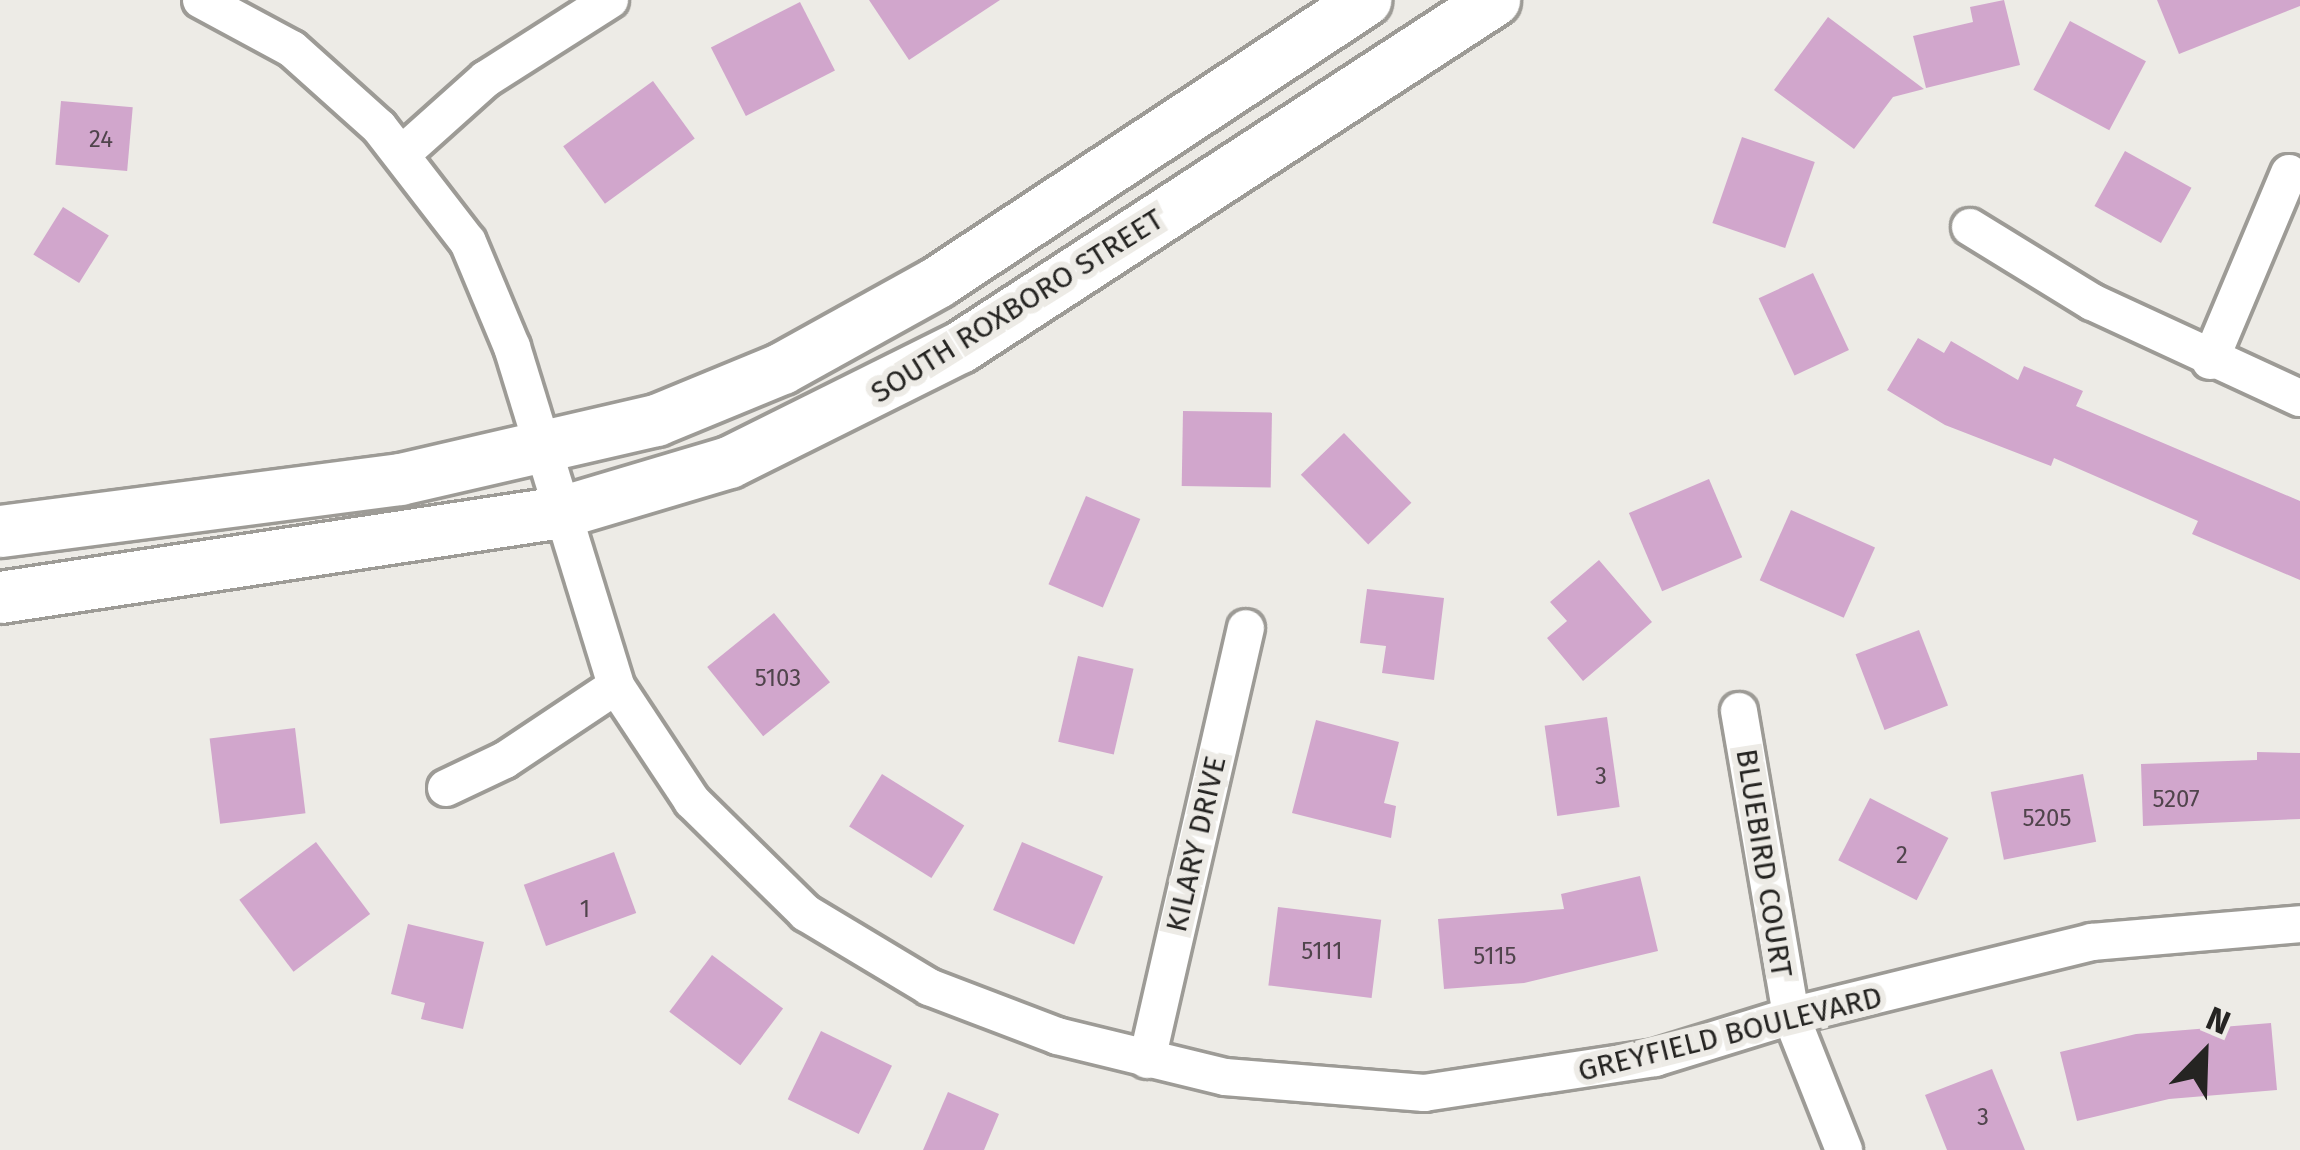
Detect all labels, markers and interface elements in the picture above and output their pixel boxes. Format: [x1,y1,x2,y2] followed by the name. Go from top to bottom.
[89,126,113,154] house number: 24
[864,201,1170,411] street label: SOUTH ROXBORO STREET
[755,665,801,693] house number: 5103
[1728,746,1800,980] street label: BLUEBIRD COURT
[1158,752,1234,936] street label: KILARY DRIVE
[1595,763,1607,791] house number: 3
[2152,786,2200,814] house number: 5207
[2022,805,2072,833] house number: 5205
[1896,842,1908,870] house number: 2
[580,896,590,924] house number: 1
[1301,938,1343,966] house number: 5111
[1473,943,1517,971] house number: 5115
[1574,979,1886,1089] street label: GREYFIELD BOULEVARD
[2144,994,2264,1114] north arrow
[2200,998,2236,1044] text: N
[1977,1104,1989,1132] house number: 3

